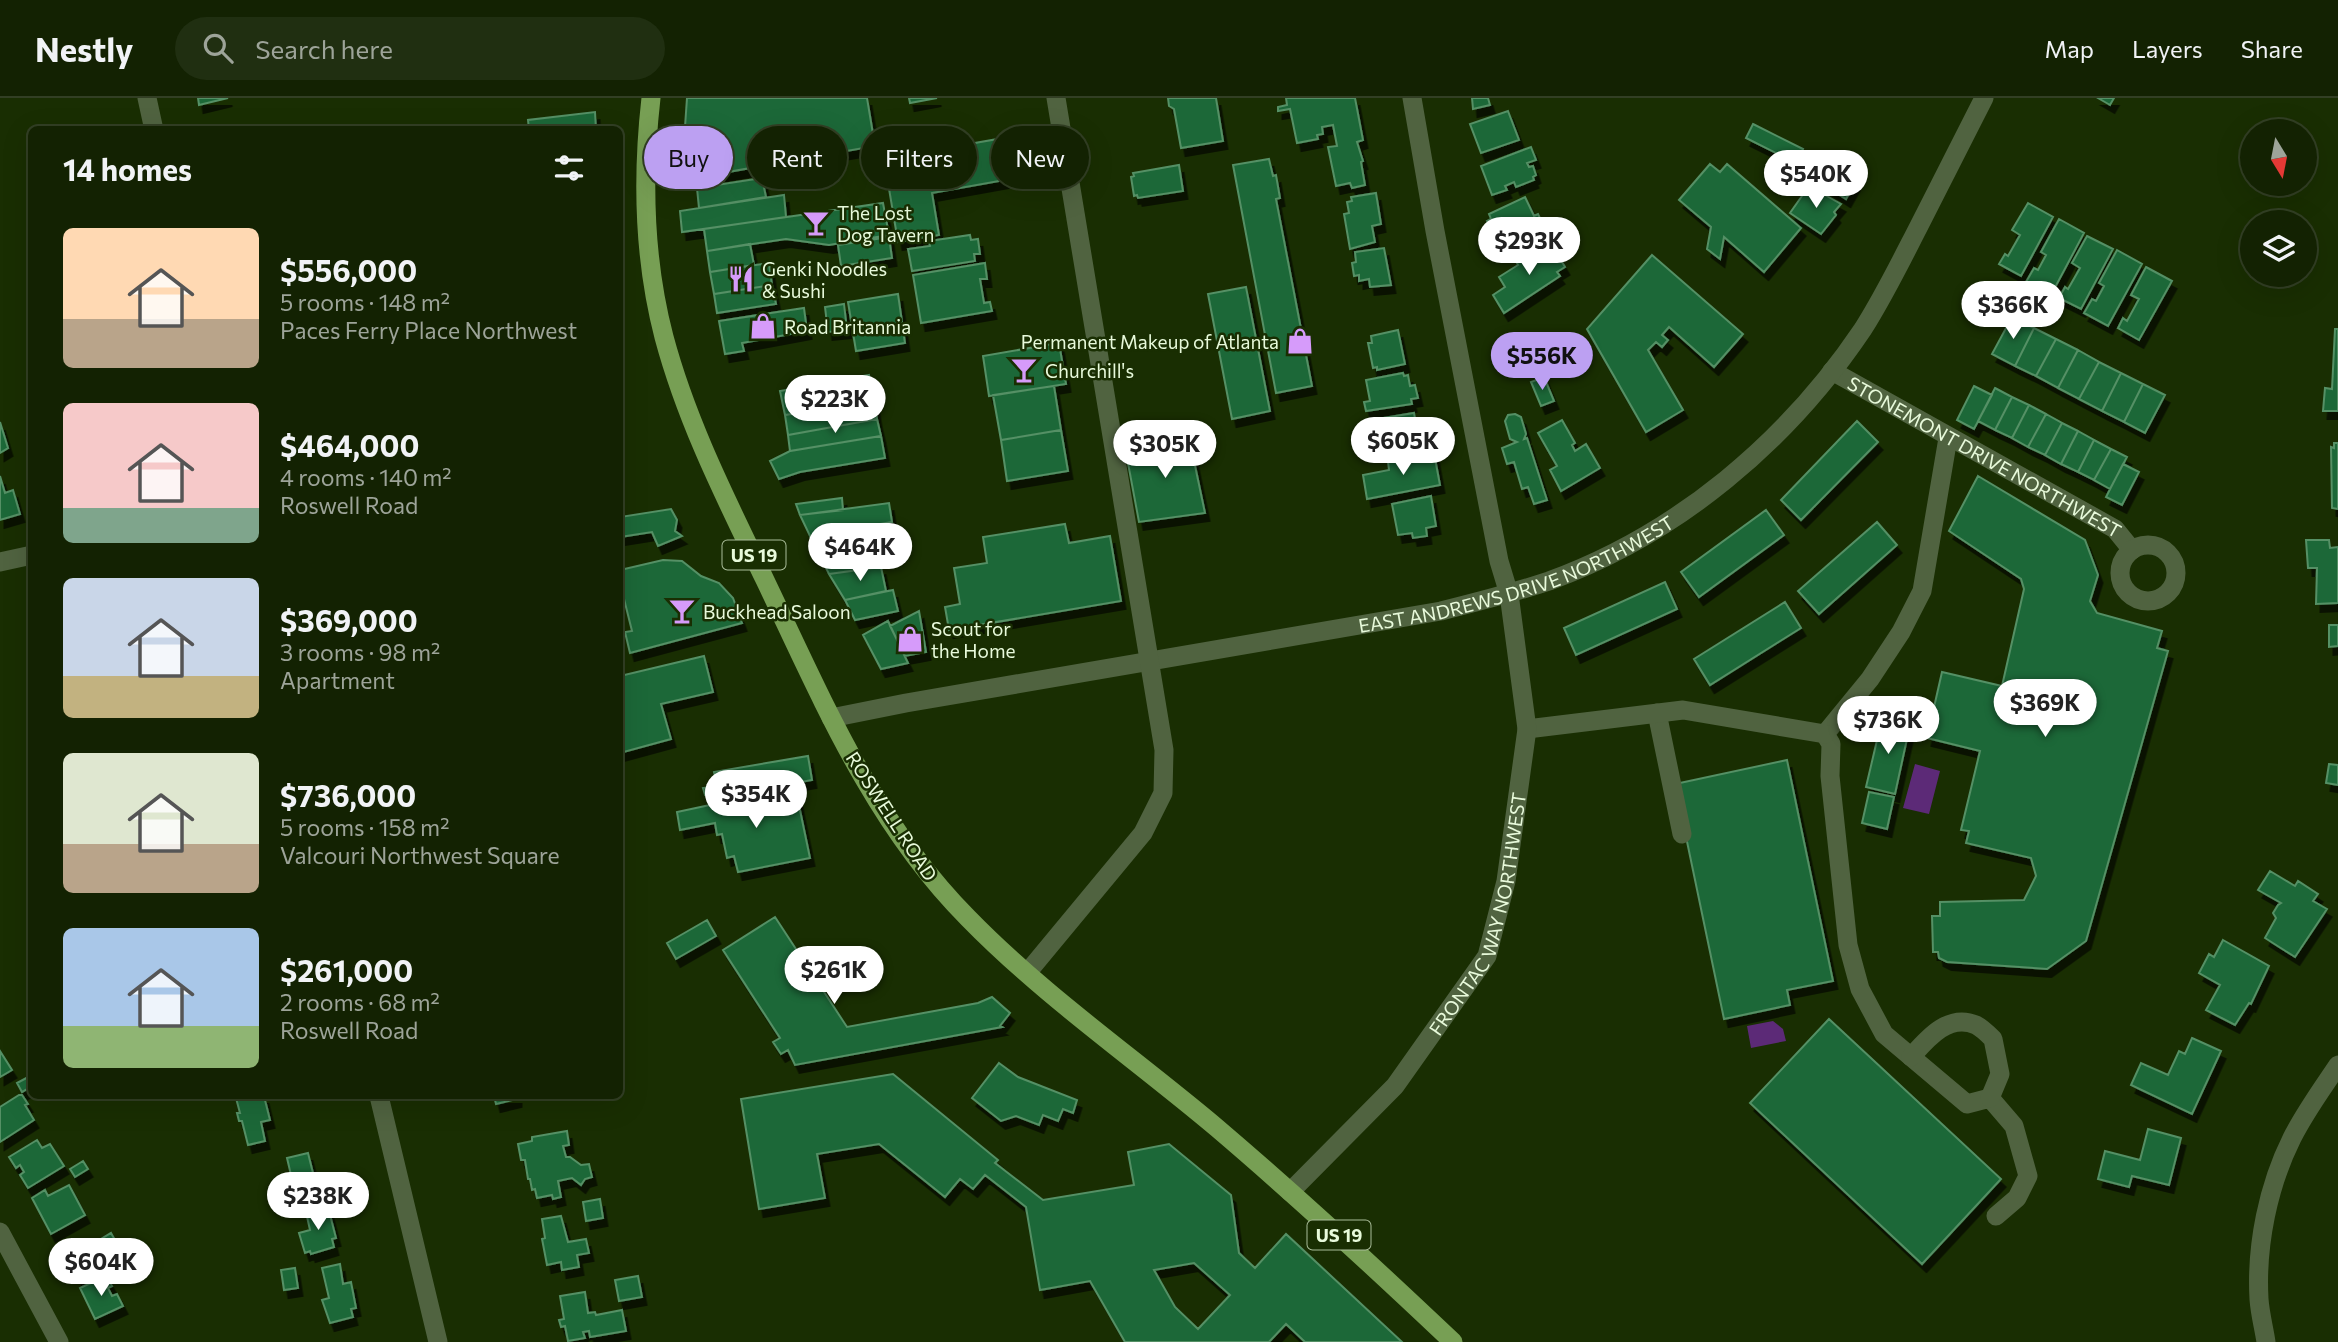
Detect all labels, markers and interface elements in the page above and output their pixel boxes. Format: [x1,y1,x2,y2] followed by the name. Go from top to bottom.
[175,17,665,80] search box
[35,28,133,69] text: Nestly
[199,29,237,67] icon: search
[255,33,393,64] text: Search here
[2045,34,2094,63] text: Map
[2132,34,2203,63] text: Layers
[2241,34,2303,63] text: Share
[2240,119,2317,196] north arrow
[2240,119,2317,287] map controls
[644,126,733,189] chip: Buy
[747,126,847,189] chip: Rent
[861,126,977,189] chip: Filters
[991,126,1089,189] chip: New
[550,149,588,187] icon: filters
[63,150,192,187] text: 14 homes
[1767,150,1865,210] pin: $540K
[1780,159,1852,187] text: $540K
[837,201,934,246] place label: The Lost Dog Tavern
[801,208,831,238] bar icon: The Lost Dog Tavern
[2240,210,2317,287] button: layers
[1480,218,1578,277] pin: $293K
[1494,226,1564,254] text: $293K
[280,251,417,288] text: $556,000
[119,256,203,340] icon: home
[762,257,887,302] place label: Genki Noodles & Sushi
[726,264,756,294] restaurant icon: Genki Noodles & Sushi
[1964,282,2062,341] pin: $366K
[280,288,450,316] text: 5 rooms · 148 m²
[1977,290,2049,318] text: $366K
[748,311,778,341] shop icon: Road Britannia
[784,315,911,338] place label: Road Britannia
[280,316,577,344] text: Paces Ferry Place Northwest
[1285,326,1315,356] shop icon: Permanent Makeup of Atlanta
[1021,330,1279,353] place label: Permanent Makeup of Atlanta
[1493,332,1591,392] pin: $556K
[1507,341,1577,369] text: $556K
[1009,355,1039,385] bar icon: Churchill's
[1045,359,1134,382] place label: Churchill's
[1844,371,2126,542] street label: STONEMONT DRIVE NORTHWEST
[786,376,884,435] pin: $223K
[801,384,869,412] text: $223K
[1354,418,1452,477] pin: $605K
[1116,420,1214,480] pin: $305K
[280,426,419,463] text: $464,000
[1367,426,1439,454] text: $605K
[1129,429,1201,457] text: $305K
[119,431,203,515] icon: home
[280,463,452,491] text: 4 rooms · 140 m²
[280,491,418,519] text: Roswell Road
[1356,510,1677,637] street label: EAST ANDREWS DRIVE NORTHWEST
[811,524,909,583] pin: $464K
[824,532,896,560] text: $464K
[722,541,786,570] road number: US 19
[667,596,697,626] bar icon: Buckhead Saloon
[703,600,851,623] place label: Buckhead Saloon
[280,601,418,638] text: $369,000
[119,606,203,690] icon: home
[931,617,1016,662] place label: Scout for the Home
[895,624,925,654] shop icon: Scout for the Home
[280,638,440,666] text: 3 rooms · 98 m²
[280,666,395,694] text: Apartment
[1996,680,2094,739] pin: $369K
[2010,688,2080,716] text: $369K
[1839,696,1937,756] pin: $736K
[1853,705,1923,733] text: $736K
[842,747,942,885] street label: ROSWELL ROAD
[707,770,805,830] pin: $354K
[280,776,416,813] text: $736,000
[721,779,791,807] text: $354K
[119,781,203,865] icon: home
[1423,791,1530,1039] street label: FRONTAC WAY NORTHWEST
[280,813,449,841] text: 5 rooms · 158 m²
[280,841,560,869] text: Valcouri Northwest Square
[785,946,883,1006] pin: $261K
[280,951,413,988] text: $261,000
[801,955,867,983] text: $261K
[119,956,203,1040] icon: home
[280,988,440,1016] text: 2 rooms · 68 m²
[280,1016,418,1044] text: Roswell Road
[269,1172,367,1232] pin: $238K
[283,1181,353,1209] text: $238K
[1308,1220,1370,1250] road number: US 19
[52,1238,150,1298] pin: $604K
[65,1247,137,1275] text: $604K

